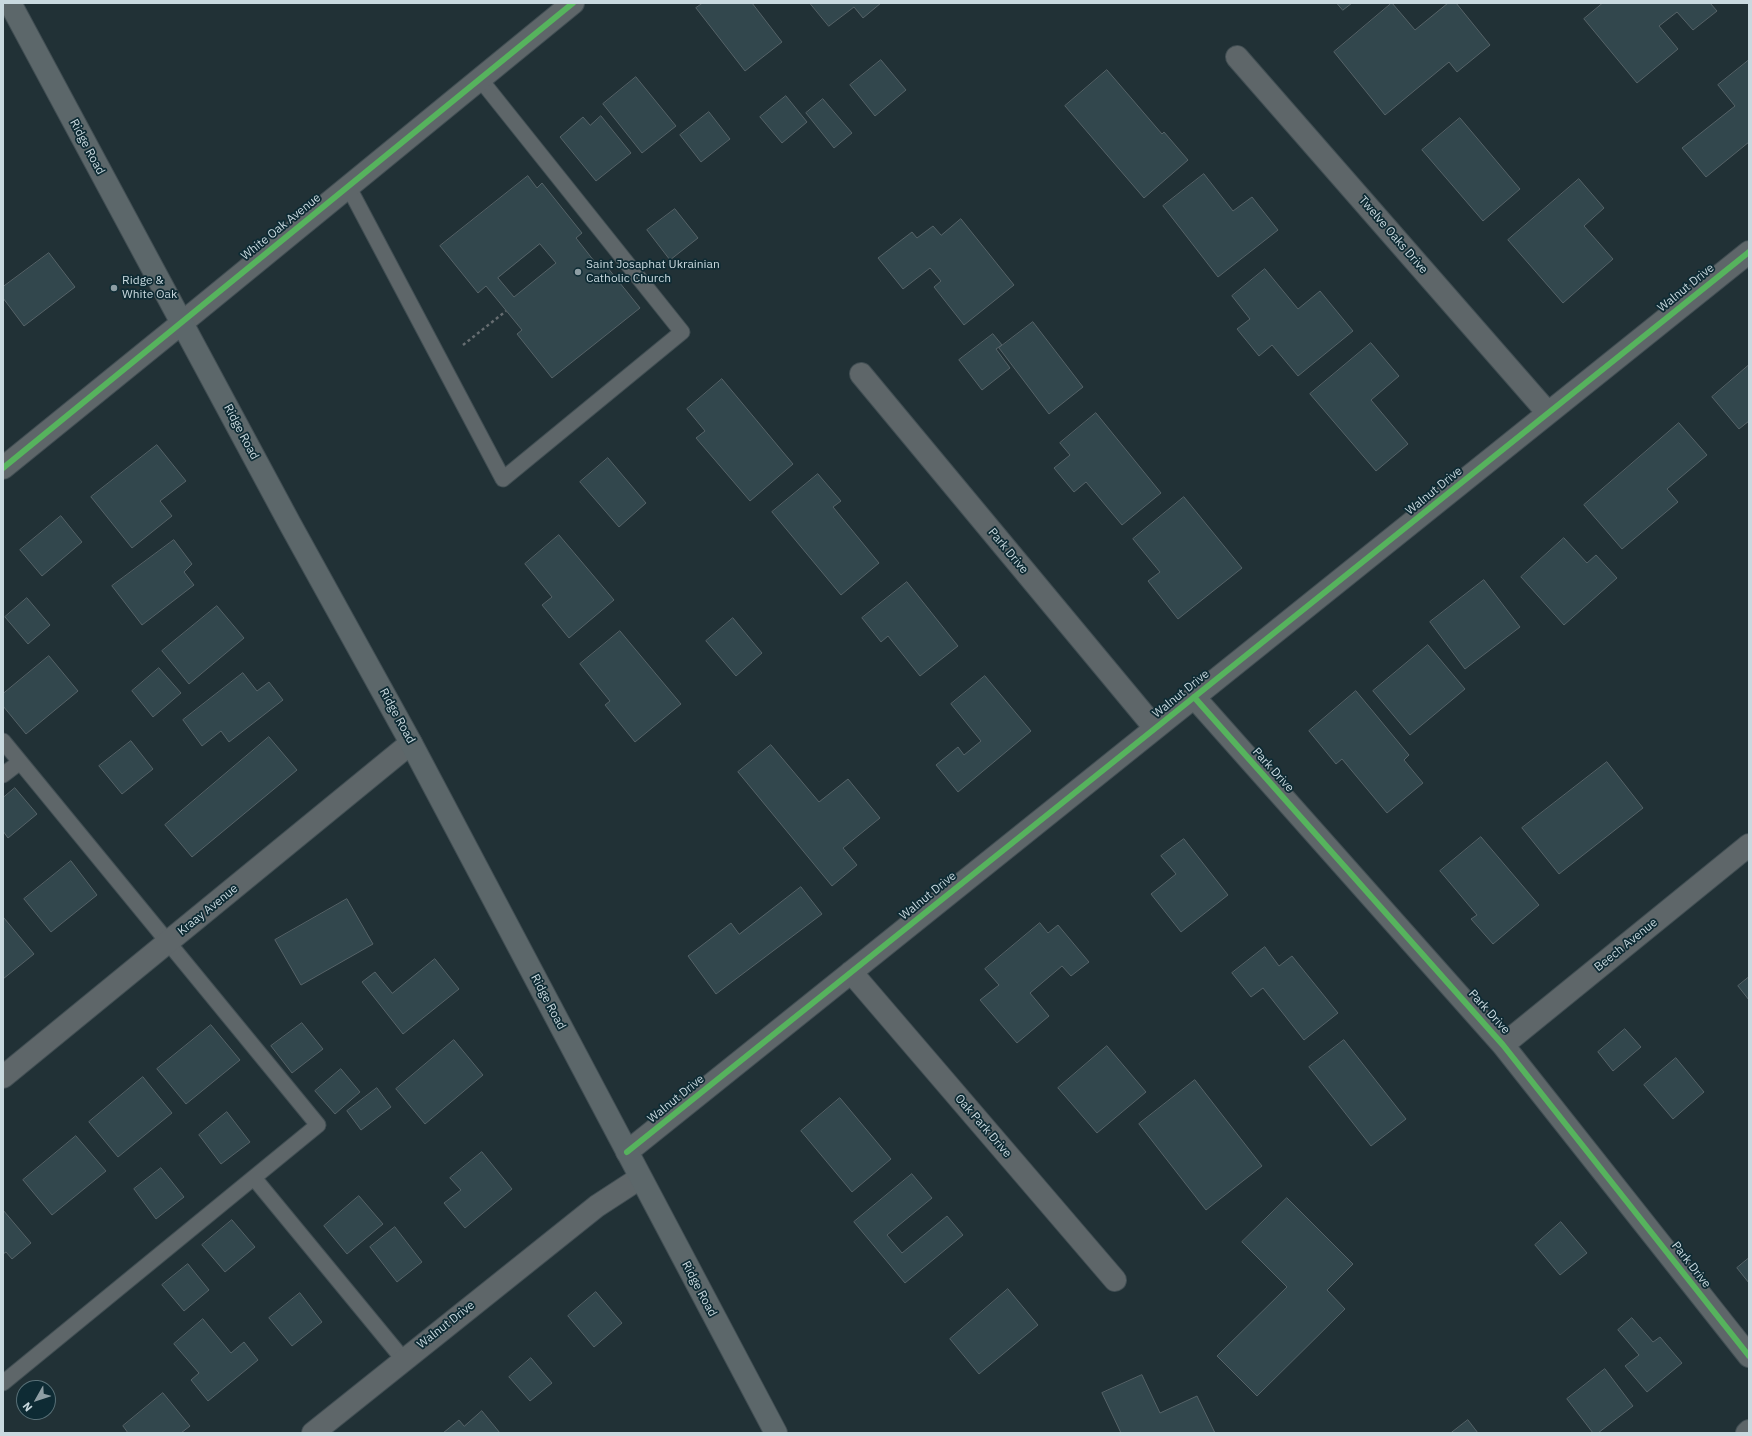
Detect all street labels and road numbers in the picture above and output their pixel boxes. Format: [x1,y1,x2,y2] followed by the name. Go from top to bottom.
[66,117,108,177] street label: Ridge Road
[238,190,324,264] street label: White Oak Avenue
[1355,193,1431,277] street label: Twelve Oaks Drive
[1655,261,1717,315] street label: Walnut Drive
[220,402,262,462] street label: Ridge Road
[1403,464,1465,518] street label: Walnut Drive
[985,525,1031,577] street label: Park Drive
[1150,667,1212,721] street label: Walnut Drive
[376,686,418,746] street label: Ridge Road
[1249,745,1297,795] street label: Park Drive
[897,869,959,923] street label: Walnut Drive
[175,881,241,939] street label: Kraay Avenue
[1592,915,1660,975] street label: Beech Avenue
[527,972,569,1032] street label: Ridge Road
[1465,987,1513,1037] street label: Park Drive
[645,1072,707,1126] street label: Walnut Drive
[952,1091,1014,1161] street label: Oak Park Drive
[1668,1239,1714,1291] street label: Park Drive
[678,1259,720,1319] street label: Ridge Road
[414,1298,478,1352] street label: Walnut Drive

